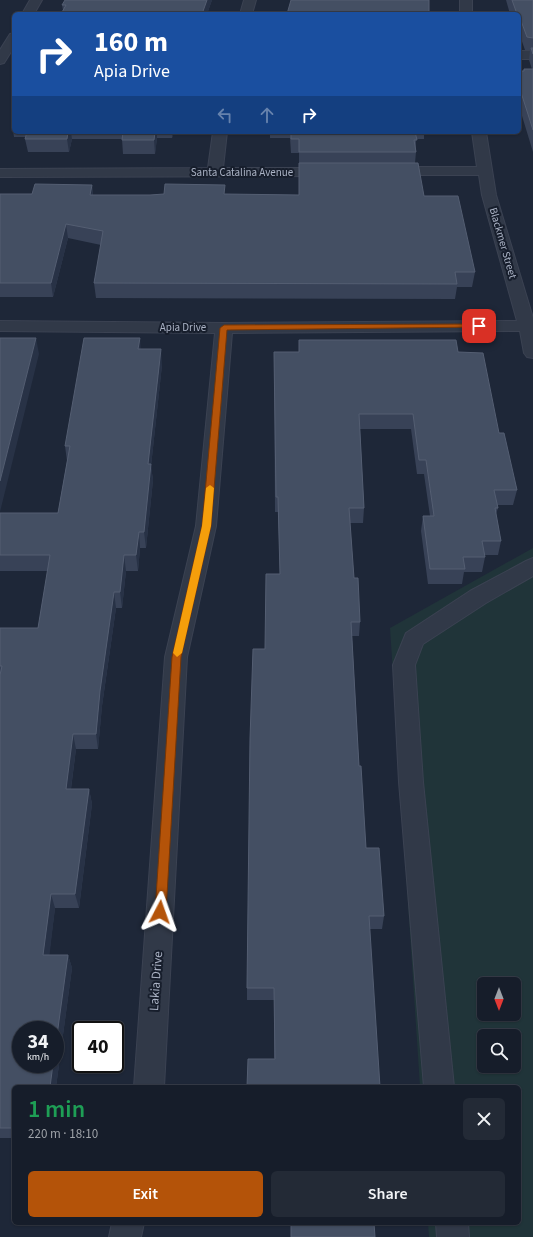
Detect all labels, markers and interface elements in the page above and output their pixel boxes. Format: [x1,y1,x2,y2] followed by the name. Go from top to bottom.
[94,22,168,62] text: 160 m
[28,28,80,80] icon: right
[94,59,170,84] text: Apia Drive
[214,104,236,126] icon: left
[256,104,278,126] icon: ahead
[298,104,320,126] icon: right
[191,165,294,180] street label: Santa Catalina Avenue
[486,206,520,281] street label: Blackmer Street
[462,309,496,343] pin
[468,315,490,337] icon: arrive
[160,320,207,335] street label: Apia Drive
[139,891,181,933] position arrow
[145,951,167,1011] street label: Lakia Drive
[477,977,521,1021] north arrow
[477,977,521,1073] map controls
[72,1021,124,1073] speed limit sign: 40
[27,1028,49,1056] text: 34
[477,1029,521,1073] button: search
[27,1050,49,1064] text: km/h
[28,1092,85,1127] text: 1 min
[463,1098,505,1140] button: close
[28,1125,98,1143] text: 220 m · 18:10
[28,1171,263,1217] button: Exit
[271,1171,505,1217] button: Share

